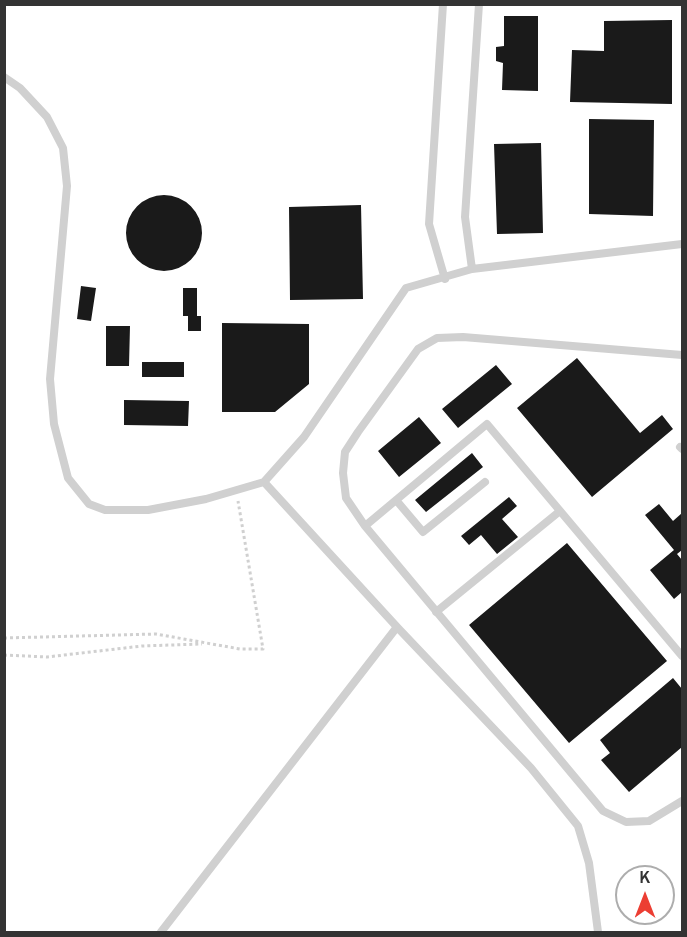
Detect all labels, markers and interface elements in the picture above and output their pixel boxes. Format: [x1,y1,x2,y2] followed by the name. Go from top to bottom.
[615,865,675,925] north arrow
[639,869,651,889] text: K

